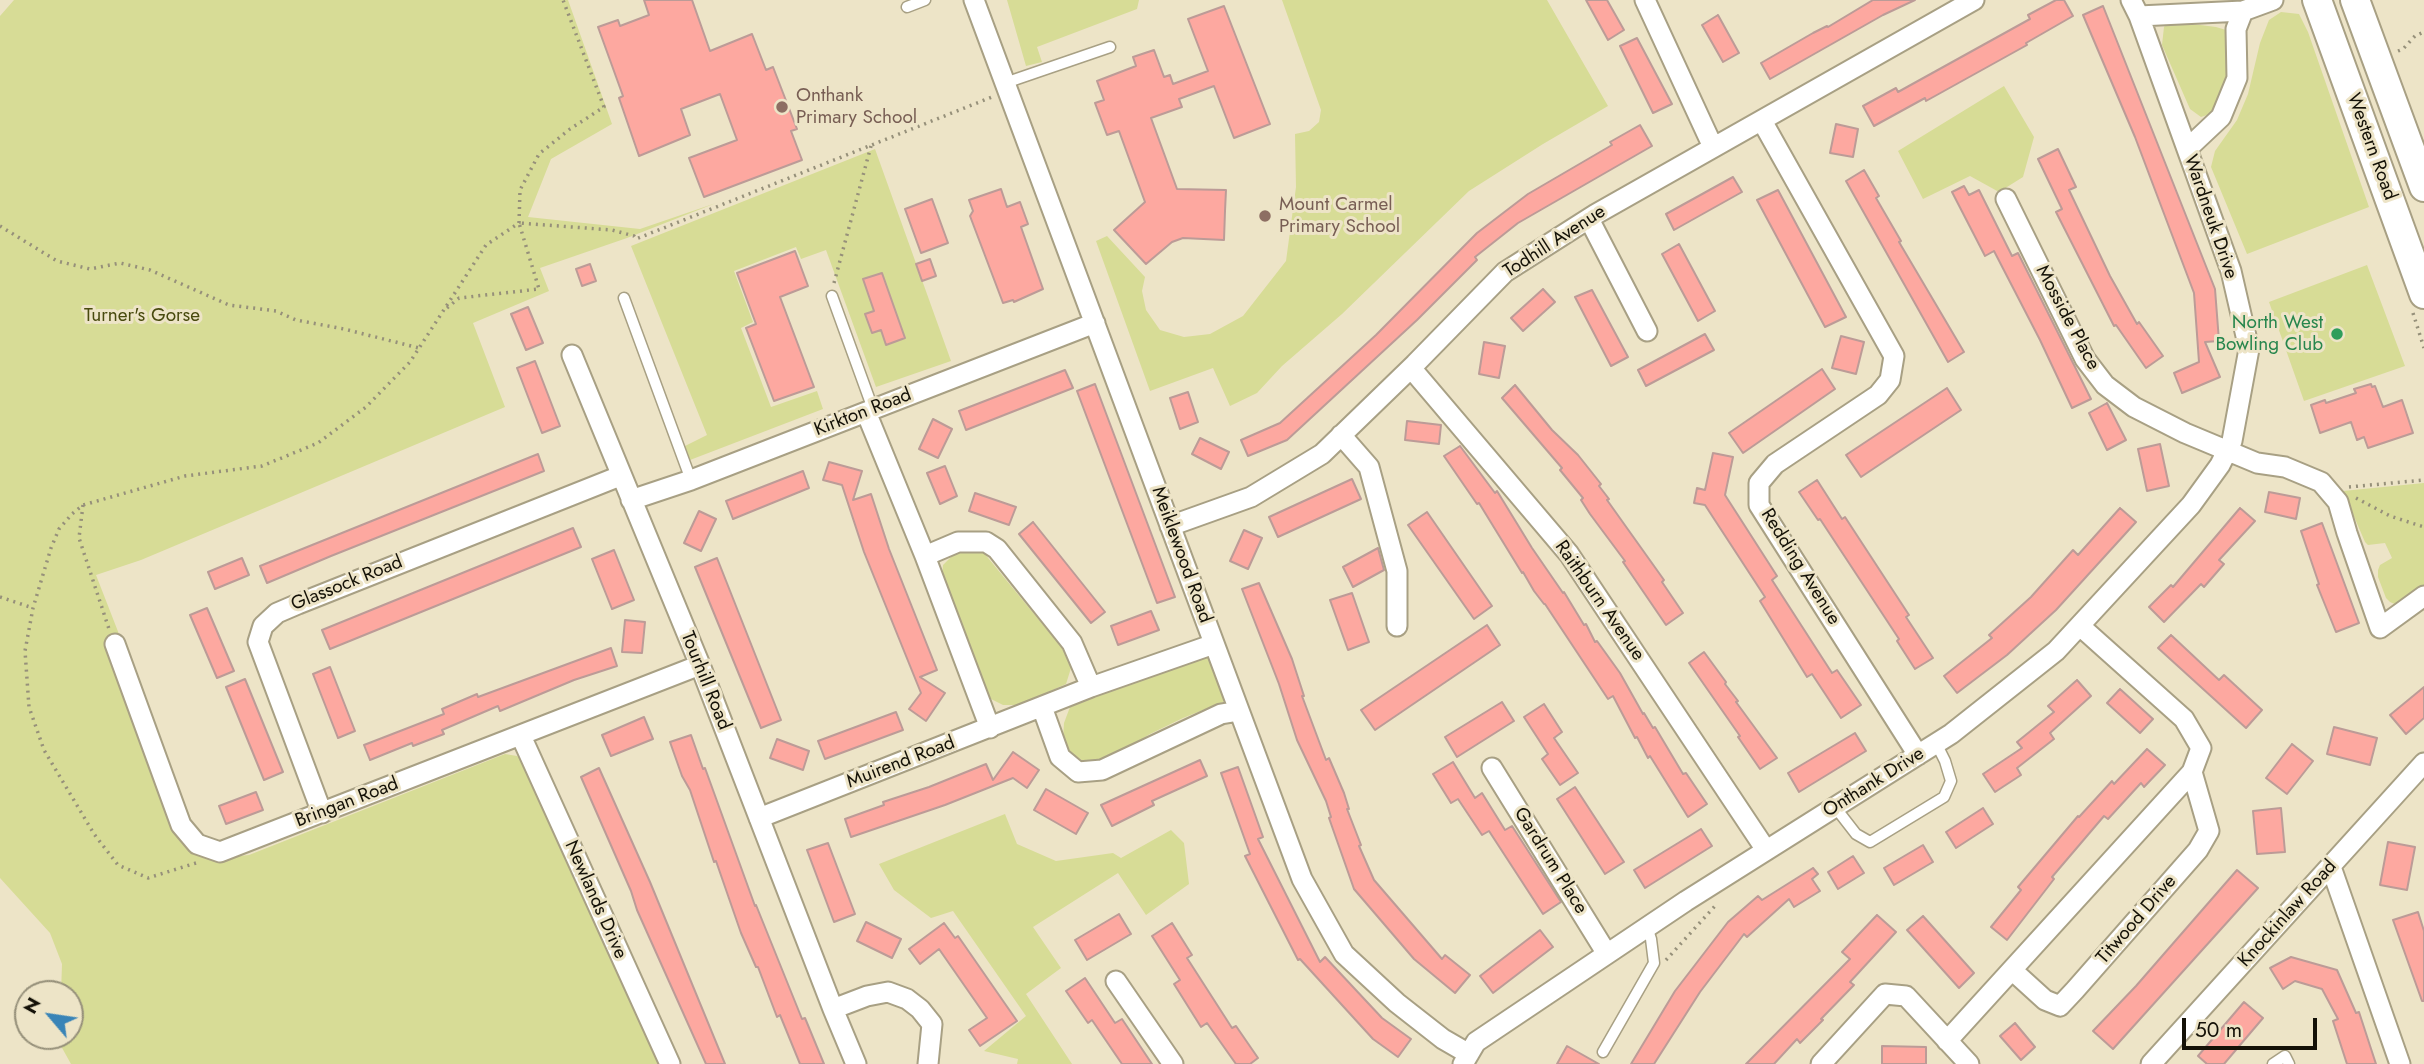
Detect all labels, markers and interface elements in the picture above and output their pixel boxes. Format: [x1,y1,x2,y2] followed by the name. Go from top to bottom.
[796,85,917,129] place label: Onthank Primary School
[2341,90,2401,204] street label: Western Road
[774,99,790,115] marker: Onthank Primary School
[2178,152,2242,282] street label: Wardneuk Drive
[1279,194,1400,238] place label: Mount Carmel Primary School
[1500,201,1610,283] street label: Todhill Avenue
[1257,208,1273,224] marker: Mount Carmel Primary School
[2030,262,2104,374] street label: Mosside Place
[84,305,200,327] park label: Turner's Gorse
[2215,312,2323,356] place label: North West Bowling Club
[2329,326,2345,342] marker: North West Bowling Club
[811,384,915,442] street label: Kirkton Road
[1146,484,1216,626] street label: Meiklewood Road
[1755,505,1845,629] street label: Redding Avenue
[1549,537,1649,665] street label: Raithburn Avenue
[288,551,406,617] street label: Glassock Road
[675,628,735,734] street label: Tourhill Road
[844,732,958,794] street label: Muirend Road
[1819,743,1929,823] street label: Onthank Drive
[292,773,402,833] street label: Bringan Road
[1508,804,1592,918] street label: Gardrum Place
[559,837,631,963] street label: Newlands Drive
[2234,856,2342,972] street label: Knockinlaw Road
[2092,871,2182,969] street label: Titwood Drive
[14,980,84,1050] north arrow
[16,992,47,1019] text: N
[2186,1004,2321,1048] scale bar
[2195,1015,2242,1045] text: 50 m

